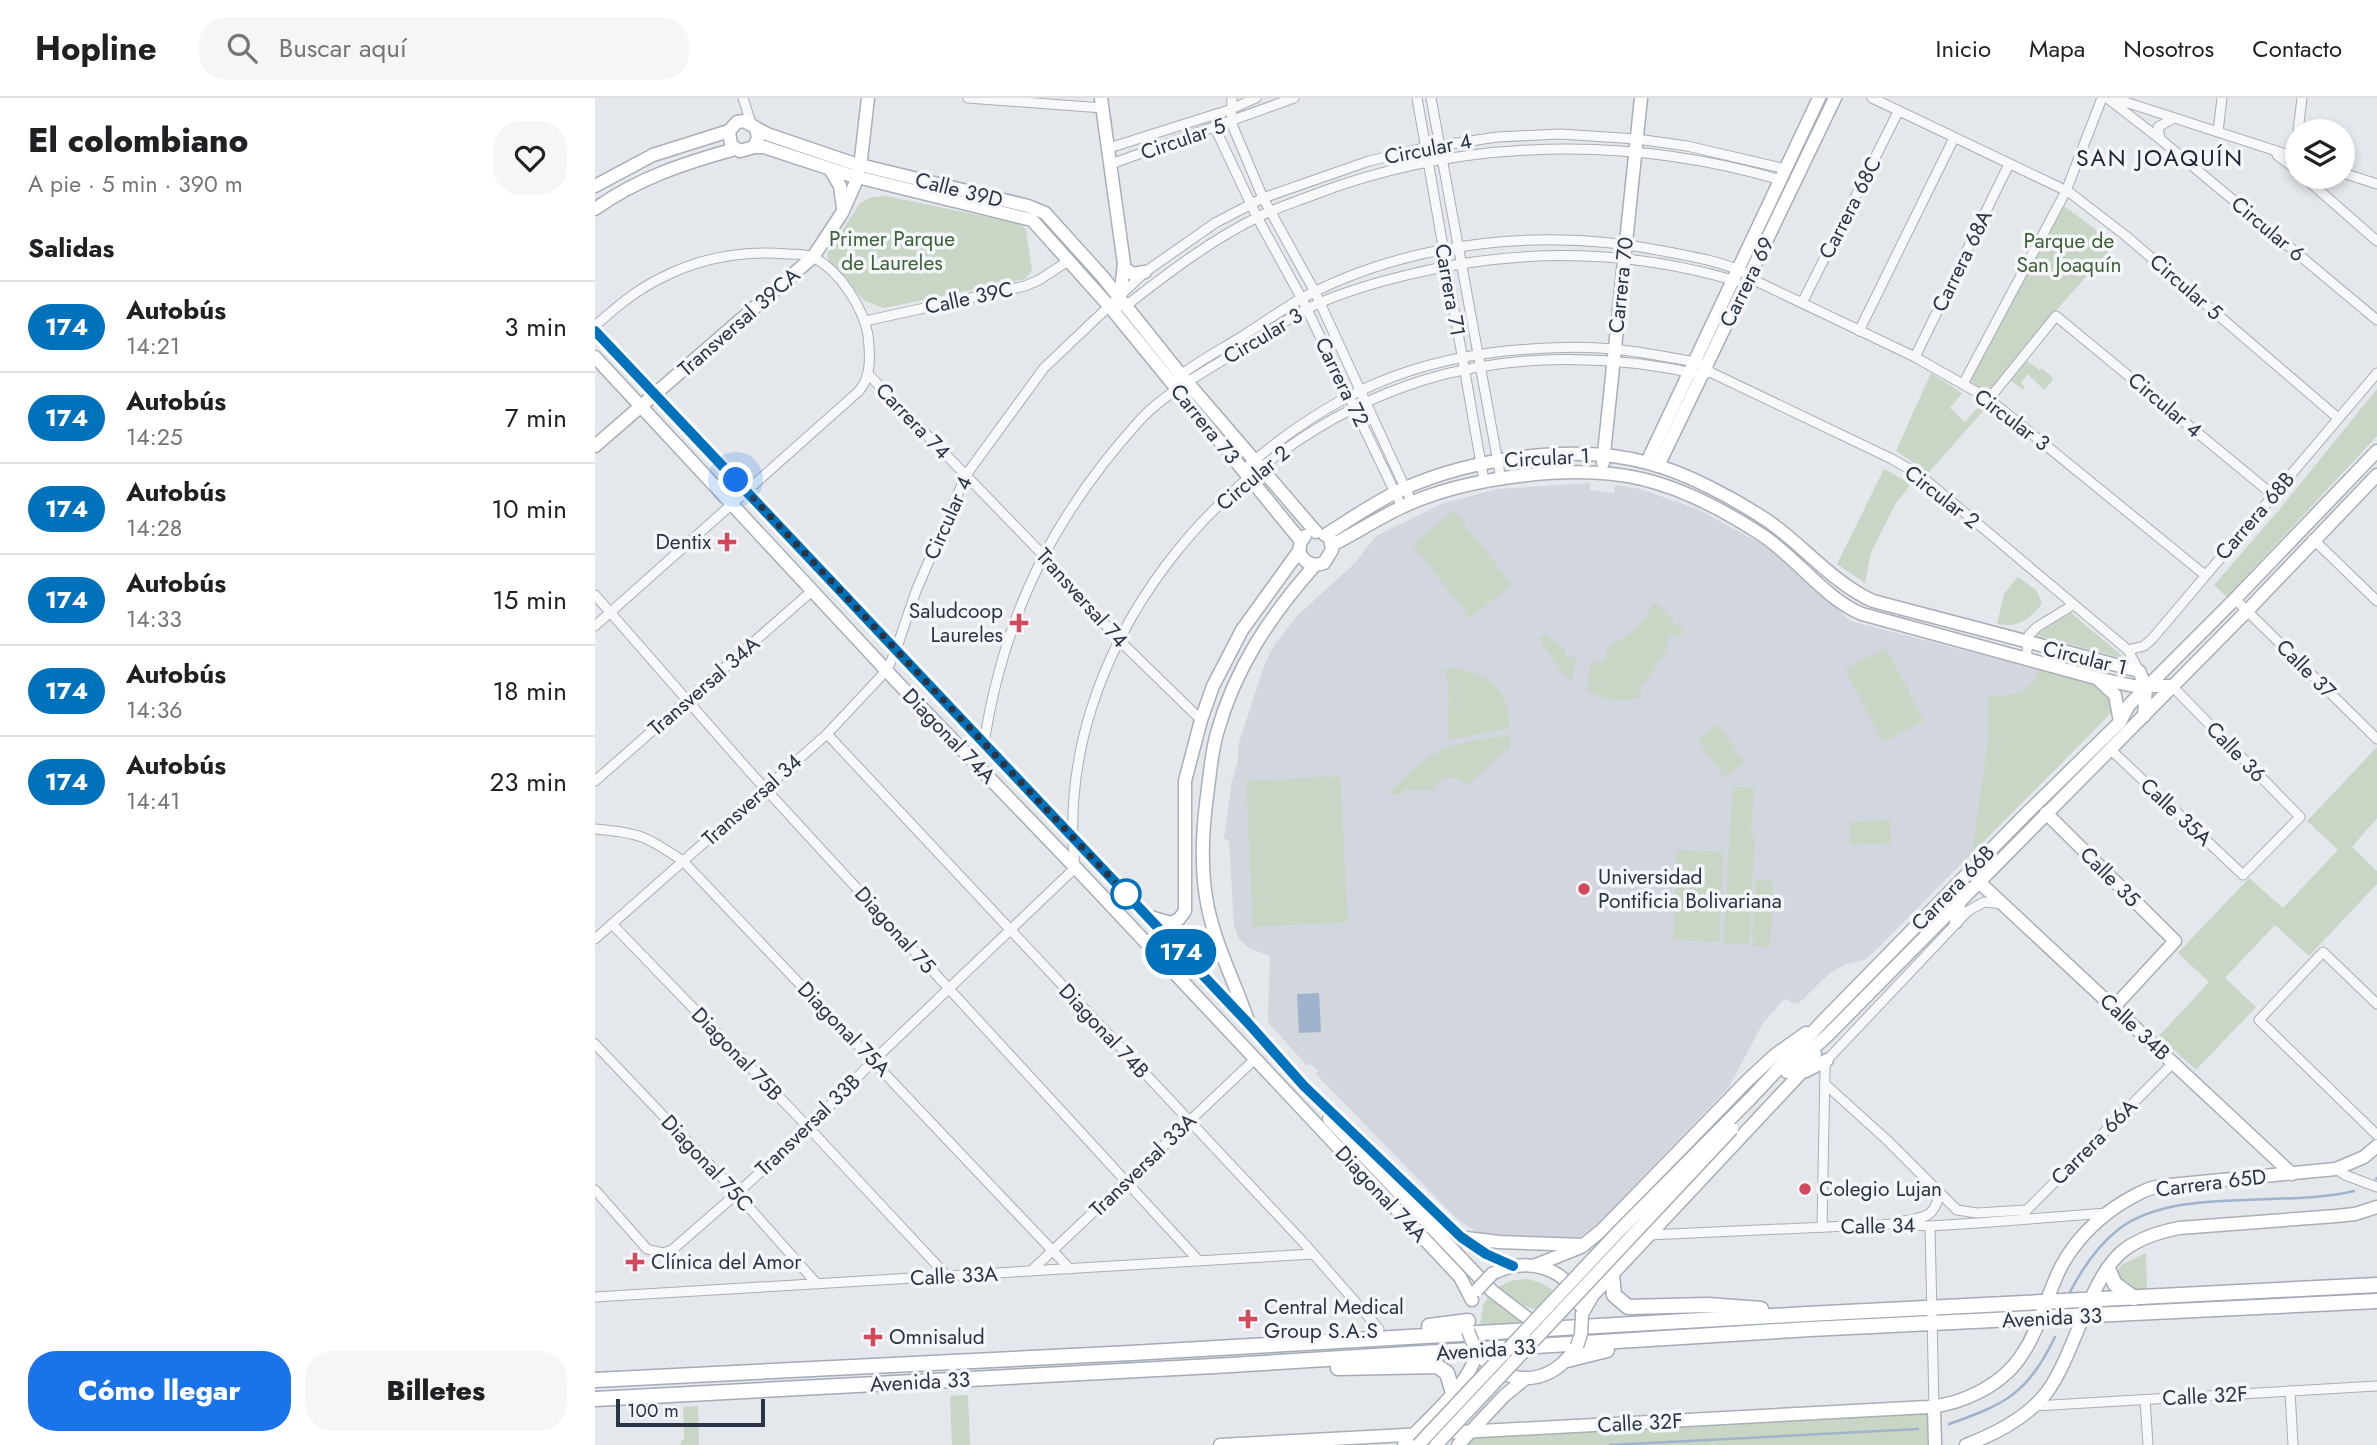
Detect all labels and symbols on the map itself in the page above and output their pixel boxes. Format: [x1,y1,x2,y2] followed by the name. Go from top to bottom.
[1136,110,1230,168] street label: Circular 5
[1382,126,1474,172] street label: Circular 4
[2076,141,2244,175] district label: SAN JOAQUÍN
[1811,152,1889,264] street label: Carrera 68C
[912,165,1006,215] street label: Calle 39D
[2225,189,2311,269] street label: Circular 6
[1924,205,2000,317] street label: Carrera 68A
[829,224,955,278] park label: Primer Parque de Laureles
[2016,226,2122,280] park label: Parque de San Joaquín
[1712,232,1782,332] street label: Carrera 69
[1601,235,1641,335] street label: Carrera 70
[1427,241,1473,339] street label: Carrera 71
[2143,247,2229,327] street label: Circular 5
[671,260,807,383] street label: Transversal 39CA
[922,274,1016,322] street label: Calle 39C
[1218,301,1308,371] street label: Circular 3
[1307,332,1377,432] street label: Carrera 72
[2121,365,2209,445] street label: Circular 4
[869,376,957,466] street label: Carrera 74
[1163,377,1247,471] street label: Carrera 73
[1968,382,2056,458] street label: Circular 3
[1210,438,1296,518] street label: Circular 2
[1503,441,1591,475] street label: Circular 1
[1898,458,1986,536] street label: Circular 2
[718,462,753,497] your location
[2208,465,2302,567] street label: Carrera 68B
[916,471,980,565] street label: Circular 4
[656,527,711,557] place label: Dentix
[717,532,737,552] marker: Dentix
[1029,542,1135,654] street label: Transversal 74
[909,596,1003,650] place label: Saludcoop Laureles
[1009,613,1029,633] marker: Saludcoop Laureles
[642,629,766,743] street label: Transversal 34A
[2269,632,2343,706] street label: Calle 37
[2040,633,2130,683] street label: Circular 1
[896,681,1002,791] street label: Diagonal 74A
[2199,715,2273,789] street label: Calle 36
[695,747,809,853] street label: Transversal 34
[2133,771,2219,853] street label: Calle 35A
[1904,838,2002,938] street label: Carrera 66B
[2073,840,2147,914] street label: Calle 35
[1598,862,1782,916] place label: Universidad Pontificia Bolivariana
[1111,879,1141,909] unlabelled marker
[848,880,942,980] street label: Diagonal 75
[1576,881,1592,897] marker: Universidad Pontificia Bolivariana
[1141,929,1221,975] line badge: 174
[791,975,897,1083] street label: Diagonal 75A
[1052,977,1156,1085] street label: Diagonal 74B
[2093,986,2177,1068] street label: Calle 34B
[684,1000,790,1108] street label: Diagonal 75B
[749,1067,867,1183] street label: Transversal 33B
[2044,1092,2144,1192] street label: Carrera 66A
[1083,1106,1203,1224] street label: Transversal 33A
[654,1108,760,1218] street label: Diagonal 75C
[1328,1139,1434,1249] street label: Diagonal 74A
[2154,1161,2268,1205] street label: Carrera 65D
[1819,1174,1942,1204] place label: Colegio Lujan
[1797,1181,1813,1197] marker: Colegio Lujan
[1840,1210,1916,1242] street label: Calle 34
[651,1247,802,1277] place label: Clínica del Amor
[625,1252,645,1272] marker: Clínica del Amor
[909,1259,999,1293] street label: Calle 33A
[1264,1292,1404,1346] place label: Central Medical Group S.A.S
[2001,1300,2103,1336] street label: Avenida 33
[1238,1309,1258,1329] marker: Central Medical Group S.A.S
[889,1322,985,1352] place label: Omnisalud
[863,1327,883,1347] marker: Omnisalud
[1435,1332,1537,1368] street label: Avenida 33
[869,1364,971,1400] street label: Avenida 33
[2162,1379,2248,1413] street label: Calle 32F
[616,1396,765,1428] scale bar
[1597,1406,1683,1440] street label: Calle 32F

